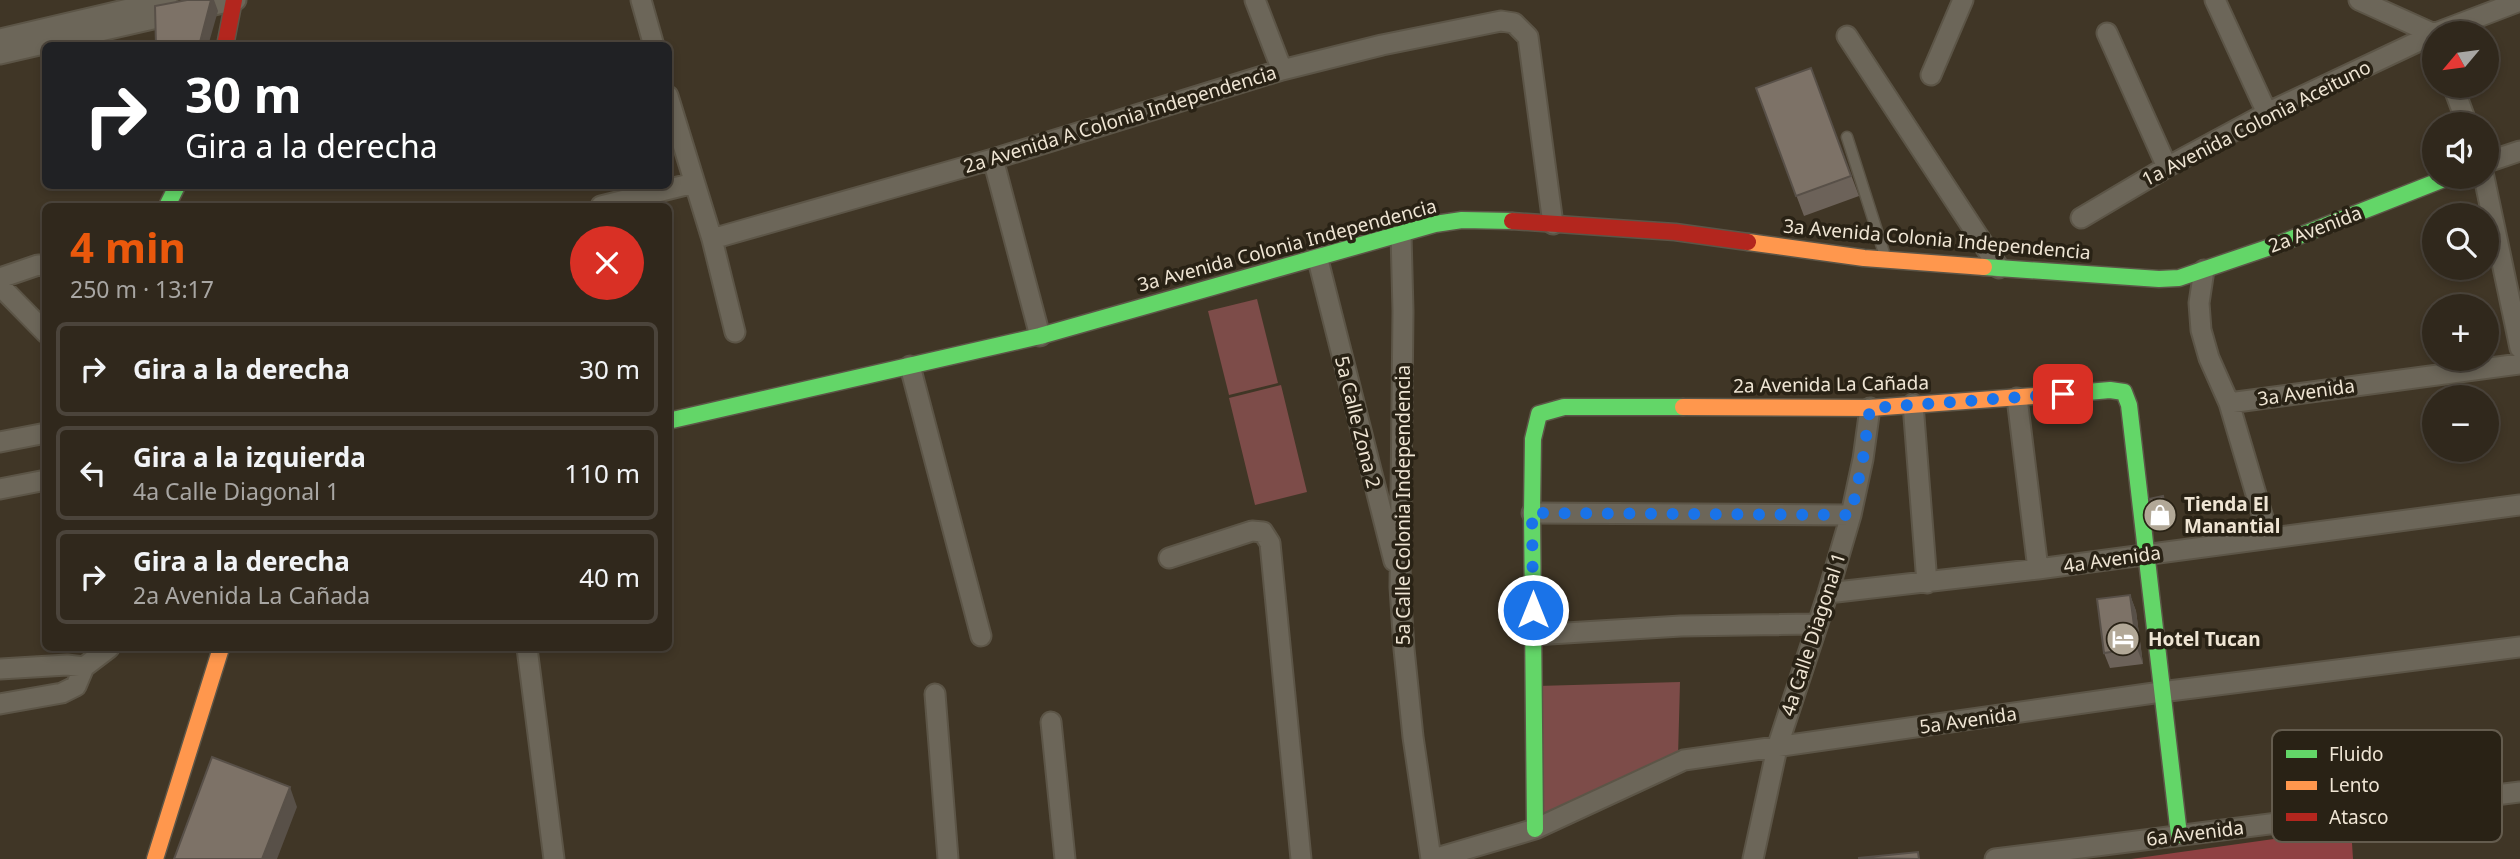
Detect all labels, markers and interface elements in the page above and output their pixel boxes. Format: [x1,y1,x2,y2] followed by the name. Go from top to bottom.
[2422,21,2499,98] north arrow
[2422,21,2499,462] map controls
[2137,54,2375,192] street label: 1a Avenida Colonia Aceituno
[960,59,1280,179] street label: 2a Avenida A Colonia Independencia
[185,61,302,127] text: 30 m
[70,70,161,161] icon: right
[2422,112,2499,189] button: sound
[185,124,438,167] text: Gira a la derecha
[1135,193,1439,297] street label: 3a Avenida Colonia Independencia
[2265,199,2365,259] street label: 2a Avenida
[2422,203,2499,280] button: search
[1782,213,2092,265] street label: 3a Avenida Colonia Independencia
[70,218,186,275] text: 4 min
[570,226,644,300] button: close
[70,273,214,305] text: 250 m · 13:17
[2422,294,2499,371] button: +
[74,350,112,388] icon: right
[133,351,350,387] text: Gira a la derecha
[579,351,640,387] text: 30 m
[1329,353,1387,491] street label: 5a Calle Zona 2
[2033,364,2093,424] pin
[1390,365,1416,645] street label: 5a Calle Colonia Independencia
[1733,369,1929,399] street label: 2a Avenida La Cañada
[2256,372,2356,412] street label: 3a Avenida
[2044,375,2082,413] icon: arrive
[2422,385,2499,462] button: −
[133,439,366,475] text: Gira a la izquierda
[74,454,112,492] icon: left
[564,455,640,491] text: 110 m
[133,475,339,507] text: 4a Calle Diagonal 1
[2184,491,2280,539] place label: Tienda El Manantial
[2141,496,2179,534] shop icon: Tienda El Manantial
[2062,539,2162,579] street label: 4a Avenida
[133,543,350,579] text: Gira a la derecha
[1774,549,1852,719] street label: 4a Calle Diagonal 1
[74,558,112,596] icon: right
[579,559,640,595] text: 40 m
[1496,573,1570,647] position arrow
[133,579,370,611] text: 2a Avenida La Cañada
[2104,620,2142,658] hotel icon: Hotel Tucan
[2148,626,2261,652] place label: Hotel Tucan
[1918,700,2018,740] street label: 5a Avenida
[2272,730,2502,842] legend
[2329,741,2384,767] text: Fluido
[2329,772,2380,798] text: Lento
[2329,804,2388,830] text: Atasco
[2145,814,2245,852] street label: 6a Avenida

